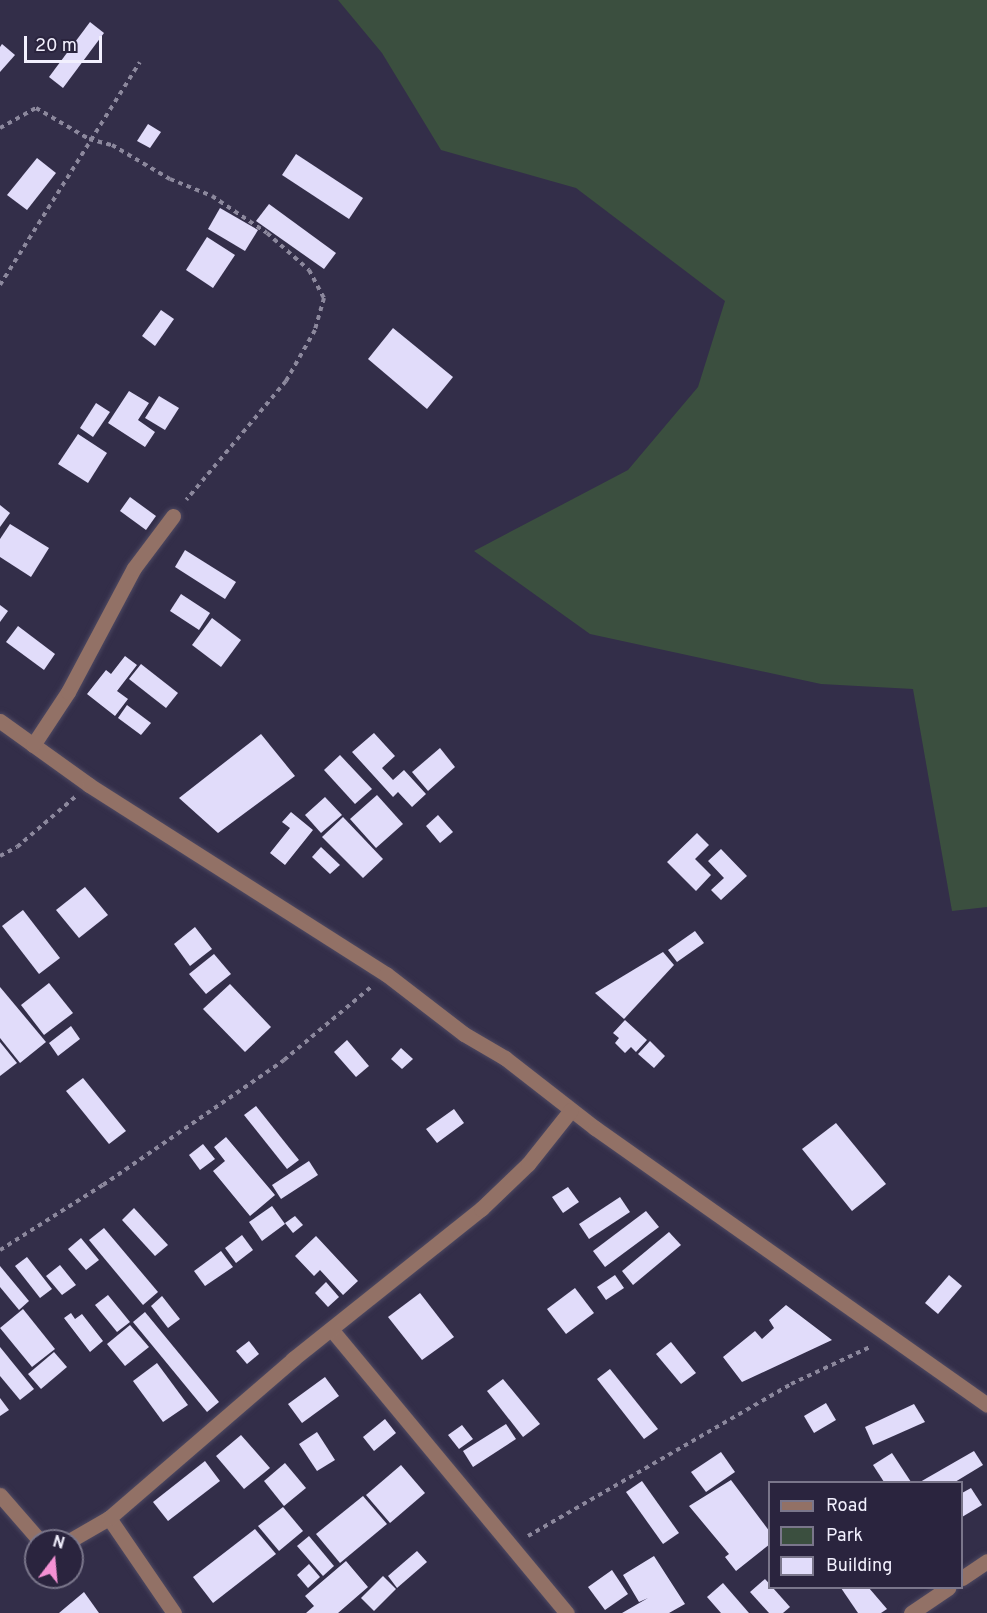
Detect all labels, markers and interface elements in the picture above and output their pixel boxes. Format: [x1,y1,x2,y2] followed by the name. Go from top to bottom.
[27,24,105,62] scale bar
[35,35,77,58] text: 20 m
[768,1481,963,1589] legend
[826,1495,868,1518] text: Road
[826,1525,863,1548] text: Park
[24,1529,84,1589] north arrow
[50,1532,67,1555] text: N
[826,1555,892,1578] text: Building

